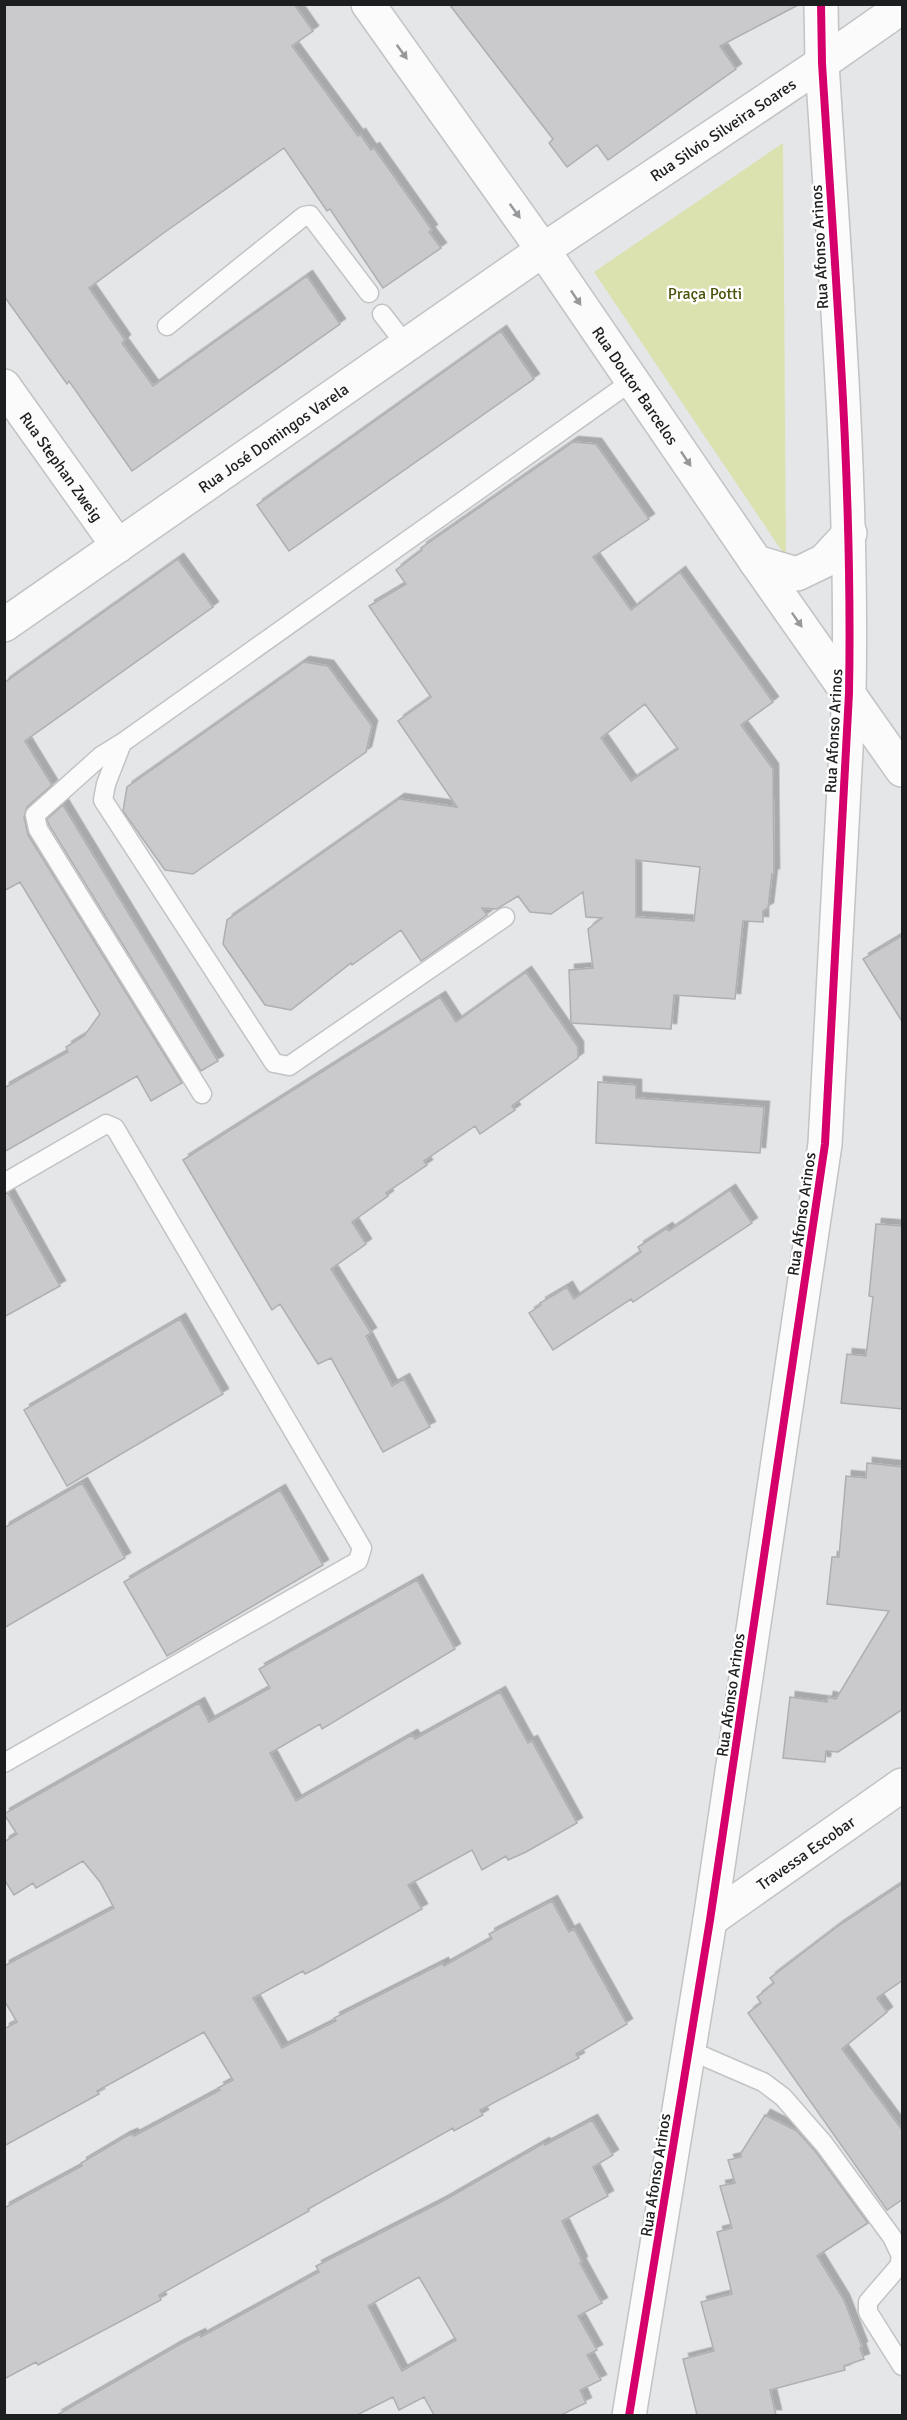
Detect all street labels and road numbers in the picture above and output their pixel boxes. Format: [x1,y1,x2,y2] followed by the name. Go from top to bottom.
[647,74,800,186] street label: Rua Silvio Silveira Soares
[807,184,833,310] street label: Rua Afonso Arinos
[587,323,682,449] street label: Rua Doutor Barcelos
[195,379,353,498] street label: Rua José Domingos Varela
[15,408,107,526] street label: Rua Stephan Zweig
[821,668,847,794] street label: Rua Afonso Arinos
[783,1151,821,1277] street label: Rua Afonso Arinos
[712,1632,750,1758] street label: Rua Afonso Arinos
[753,1812,859,1895] street label: Travessa Escobar
[636,2112,676,2238] street label: Rua Afonso Arinos

